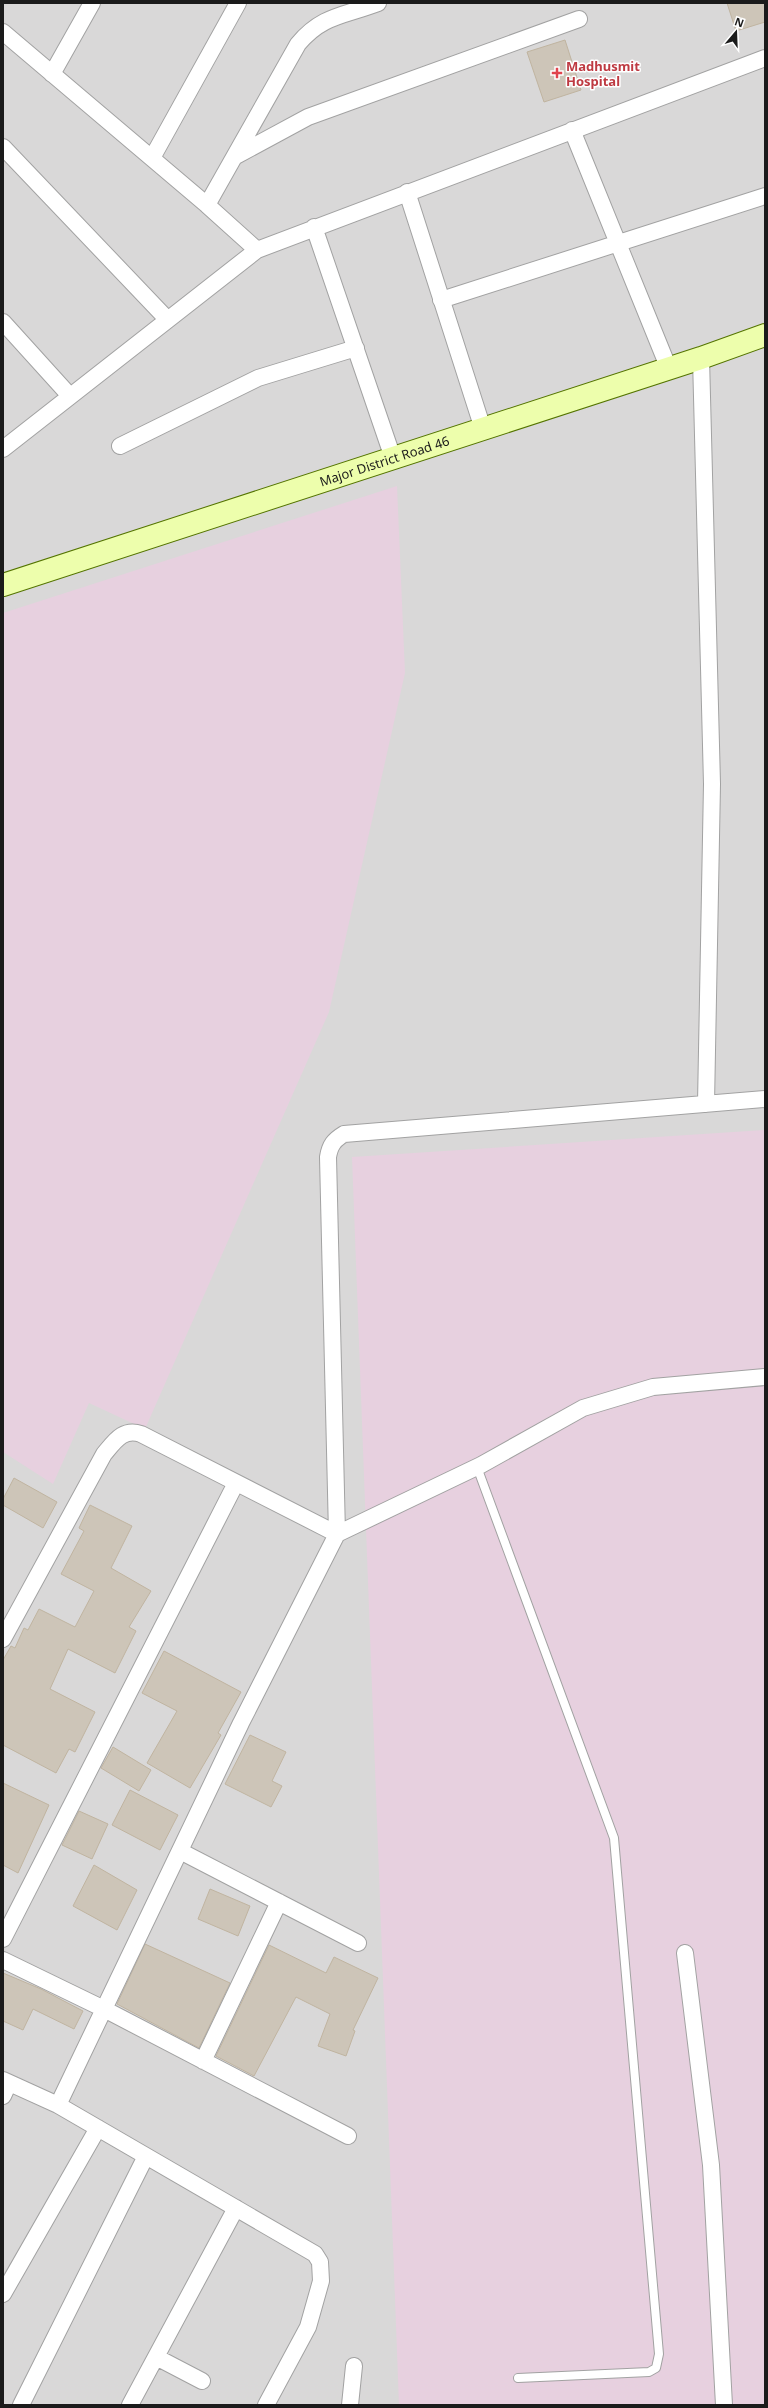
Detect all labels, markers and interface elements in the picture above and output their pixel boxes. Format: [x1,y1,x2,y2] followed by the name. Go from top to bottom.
[716,12,756,52] north arrow
[733,14,746,31] text: N
[566,57,640,90] place label: Madhusmit Hospital
[551,67,563,79] marker: Madhusmit Hospital
[317,431,452,490] street label: Major District Road 46

